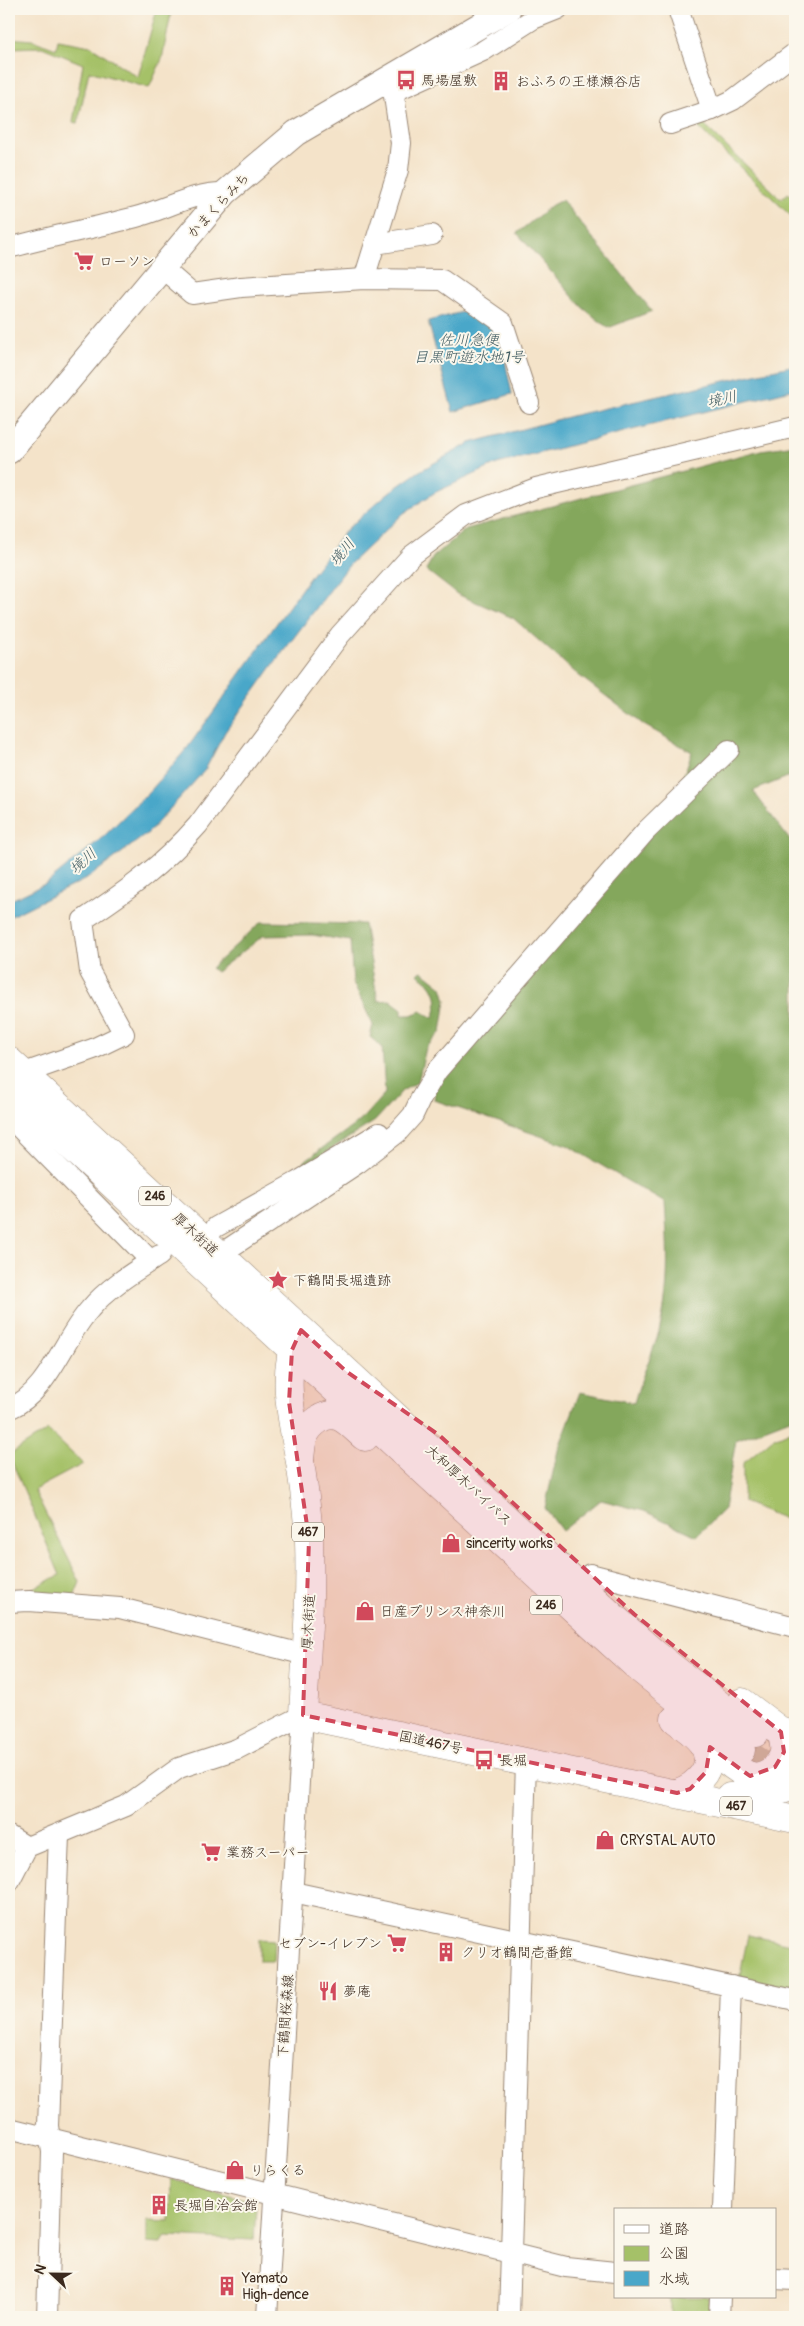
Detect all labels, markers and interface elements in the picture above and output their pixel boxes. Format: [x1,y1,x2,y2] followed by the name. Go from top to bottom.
[395,69,417,91] bus stop icon: 馬場屋敷
[490,70,512,92] building icon: おふろの王様瀬谷店
[421,72,477,89] place label: 馬場屋敷
[516,73,642,90] place label: おふろの王様瀬谷店
[184,169,253,242] street label: かまくらみち
[73,250,95,272] supermarket icon: ローソン
[99,253,155,270] place label: ローソン
[414,331,525,367] water label: 佐川急便 目黒町遊水地1号
[705,387,739,412] water label: 境川
[326,535,359,570] water label: 境川
[66,844,101,878] water label: 境川
[139,1186,171,1206] road number: 246
[169,1209,222,1260] street label: 厚木街道
[267,1269,289,1291] place icon: 下鶴間長堀遺跡
[293,1272,391,1289] place label: 下鶴間長堀遺跡
[422,1441,515,1530] street label: 大和厚木バイパス
[292,1522,324,1541] road number: 467
[440,1532,462,1554] shop icon: sincerity works
[466,1535,553,1552] place label: sincerity works
[299,1594,318,1650] street label: 厚木街道
[530,1596,562,1614] road number: 246
[354,1600,376,1622] shop icon: 日産プリンス神奈川
[380,1603,506,1620] place label: 日産プリンス神奈川
[397,1727,465,1758] street label: 国道467号
[473,1749,495,1771] bus stop icon: 長堀
[499,1752,527,1769] place label: 長堀
[720,1796,752,1815] road number: 467
[594,1829,616,1851] shop icon: CRYSTAL AUTO
[620,1832,716,1849] place label: CRYSTAL AUTO
[200,1841,222,1863] supermarket icon: 業務スーパー
[226,1844,309,1861] place label: 業務スーパー
[386,1932,408,1954] supermarket icon: セブン-イレブン
[278,1935,382,1952] place label: セブン-イレブン
[435,1941,457,1963] building icon: クリオ鶴間壱番館
[461,1944,573,1961] place label: クリオ鶴間壱番館
[274,1974,297,2059] street label: 下鶴間桜森線
[317,1980,339,2002] restaurant icon: 夢庵
[343,1983,371,2000] place label: 夢庵
[224,2159,246,2181] shop icon: りらくる
[250,2162,306,2179] place label: りらくる
[148,2194,170,2216] building icon: 長堀自治会館
[174,2197,258,2214] place label: 長堀自治会館
[614,2208,776,2298] legend
[659,2220,689,2239] text: 道路
[659,2244,689,2263] text: 公園
[28,2248,78,2298] north arrow
[31,2262,50,2277] text: N
[241,2270,309,2303] place label: Yamato High-dence
[659,2270,689,2289] text: 水域
[216,2275,238,2297] building icon: Yamato High-dence

